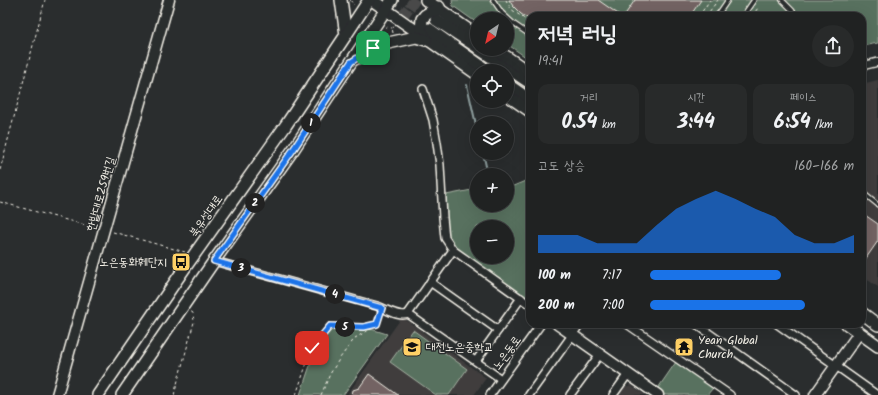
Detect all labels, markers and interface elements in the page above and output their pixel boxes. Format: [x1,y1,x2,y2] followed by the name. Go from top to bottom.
[470,12,514,56] north arrow
[470,12,514,264] map controls
[538,18,617,53] text: 저녁 러닝
[812,25,854,67] button: share
[356,31,390,65] pin
[362,37,384,59] icon: arrive
[538,51,563,72] text: 19:41
[470,64,514,108] button: locate
[580,89,598,107] text: 거리
[687,89,705,107] text: 시간
[790,89,817,107] text: 페이스
[561,107,598,139] text: 0.54
[677,107,715,139] text: 3:44
[774,107,811,139] text: 6:54
[301,113,321,133] pin: 1
[309,114,313,132] text: 1
[470,116,514,160] button: layers
[598,116,616,134] text: km
[811,116,833,134] text: /km
[81,154,121,234] street label: 한밭대로259번길
[538,156,585,177] text: 고도 상승
[794,156,854,177] text: 160–166 m
[470,168,514,212] button: +
[184,191,228,241] street label: 북유성대로
[245,193,265,213] pin: 2
[252,194,258,212] text: 2
[470,220,514,264] button: −
[170,251,192,273] bus stop icon: 노은동화훼단지
[99,253,167,272] place label: 노은동화훼단지
[231,258,251,278] pin: 3
[238,259,244,277] text: 3
[538,265,571,286] text: 100 m
[602,265,621,286] text: 7:17
[325,284,345,304] pin: 4
[332,285,338,303] text: 4
[538,295,575,316] text: 200 m
[602,295,624,316] text: 7:00
[335,317,355,337] pin: 5
[342,318,348,336] text: 5
[295,331,329,365] pin
[698,331,758,364] place label: Yean Global Church
[488,332,526,374] street label: 노은동로
[401,336,423,358] school or university icon: 대전노은중학교
[673,336,695,358] temple icon: Yean Global Church
[301,337,323,359] icon: check
[426,338,494,357] place label: 대전노은중학교

